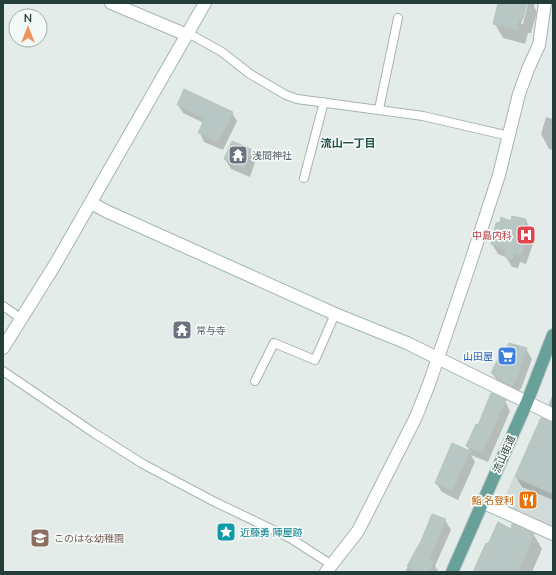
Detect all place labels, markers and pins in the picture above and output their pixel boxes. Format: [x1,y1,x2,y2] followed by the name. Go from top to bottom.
[227,144,249,166] temple icon: 浅間神社
[252,149,292,162] place label: 浅間神社
[515,224,537,246] hospital icon: 中島内科
[472,229,512,242] place label: 中島内科
[171,319,193,341] temple icon: 常与寺
[196,324,226,337] place label: 常与寺
[496,345,518,367] supermarket icon: 山田屋
[463,350,493,363] place label: 山田屋
[517,489,539,511] restaurant icon: 鮨 名登利
[471,494,514,507] place label: 鮨 名登利
[215,521,237,543] place icon: 近藤勇 陣屋跡
[240,526,303,539] place label: 近藤勇 陣屋跡
[29,527,51,549] school or university icon: このはな幼稚園
[54,532,124,545] place label: このはな幼稚園

